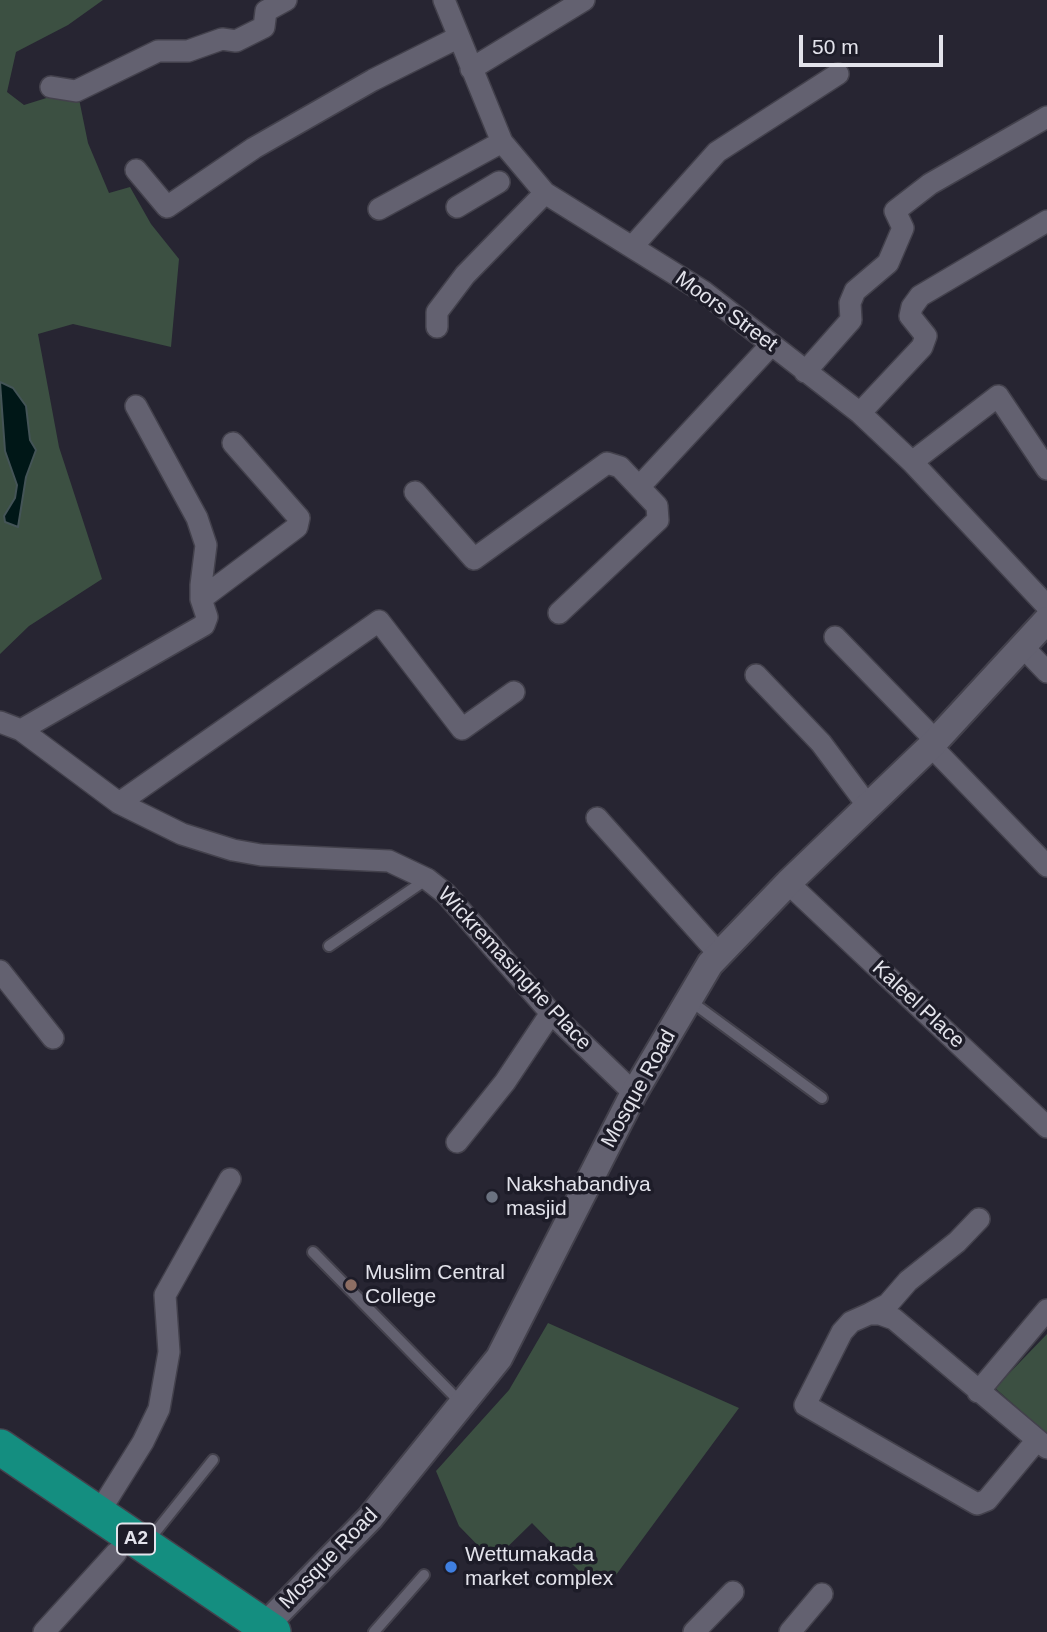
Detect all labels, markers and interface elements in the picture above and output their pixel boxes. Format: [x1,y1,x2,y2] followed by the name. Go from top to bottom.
[802,21,946,65] scale bar
[812,35,859,58] text: 50 m
[670,266,782,358] street label: Moors Street
[432,882,596,1056] street label: Wickremasinghe Place
[867,956,969,1054] street label: Kaleel Place
[596,1026,682,1152] street label: Mosque Road
[506,1172,651,1222] place label: Nakshabandiya masjid
[484,1189,500,1205] marker: Nakshabandiya masjid
[365,1260,505,1310] place label: Muslim Central College
[343,1277,359,1293] marker: Muslim Central College
[275,1503,383,1615] street label: Mosque Road
[117,1524,155,1554] road number: A2
[465,1542,613,1592] place label: Wettumakada market complex
[443,1559,459,1575] marker: Wettumakada market complex

